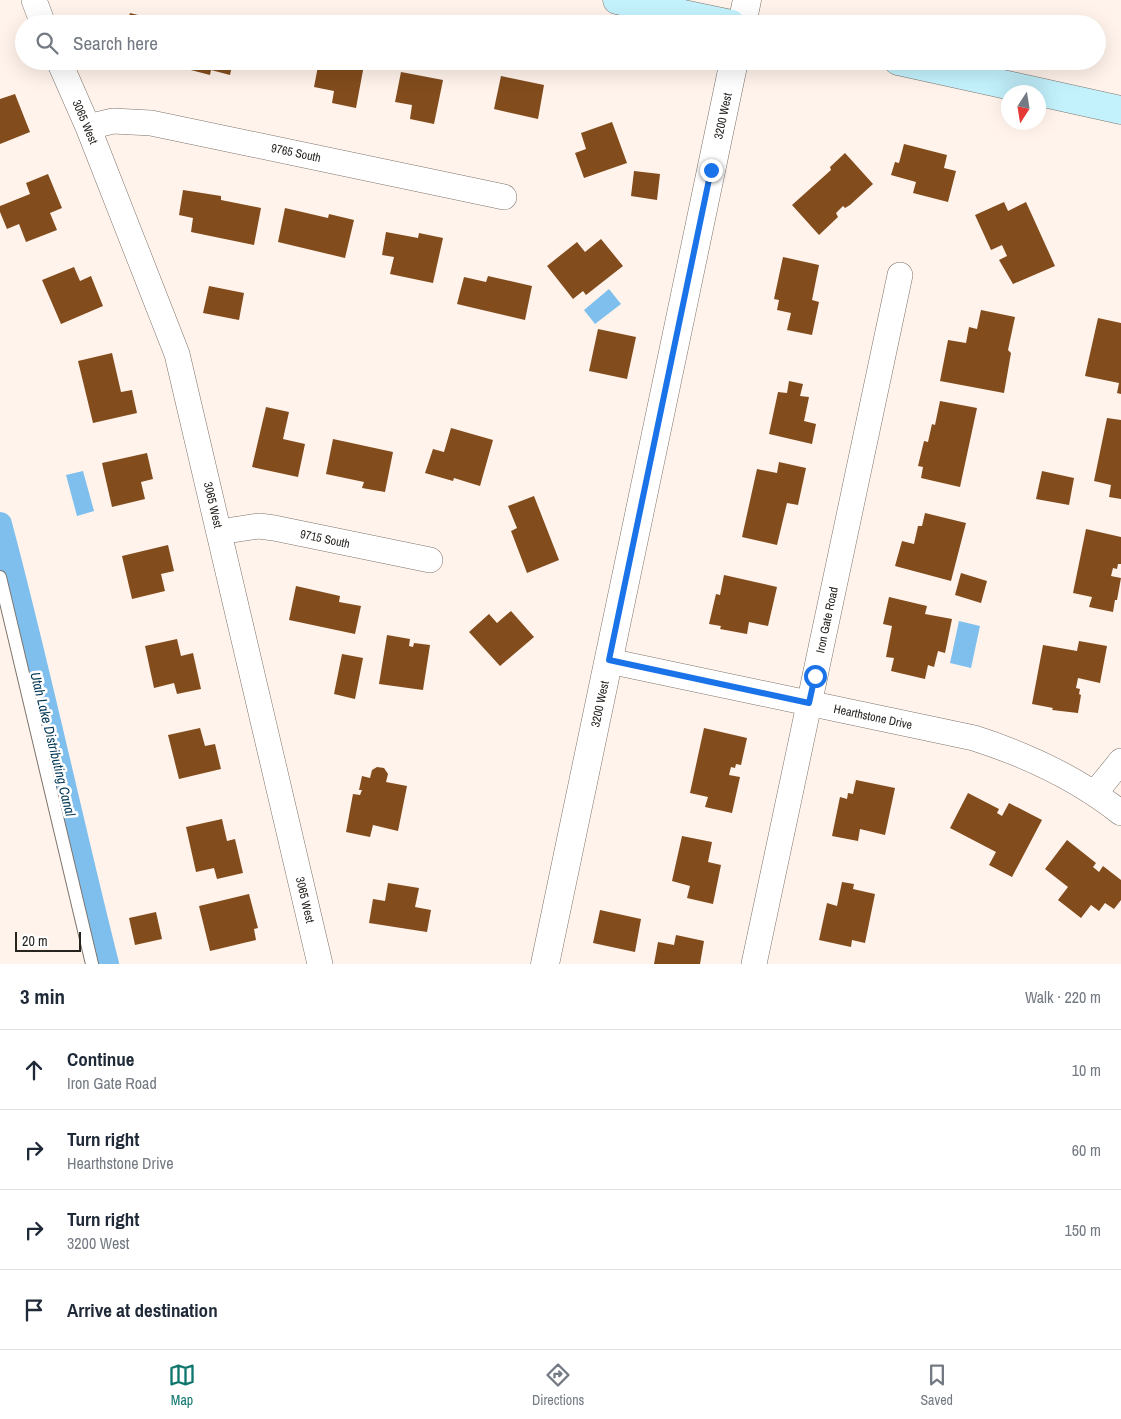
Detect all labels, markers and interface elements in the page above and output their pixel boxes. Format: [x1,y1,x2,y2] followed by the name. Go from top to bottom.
[15,15,1106,70] search box
[33,29,61,57] icon: search
[73,30,158,56] text: Search here
[1001,85,1046,130] north arrow
[710,91,736,141] street label: 3200 West
[68,97,102,147] street label: 3065 West
[270,140,322,166] street label: 9765 South
[700,159,723,182] route end
[200,480,226,530] street label: 3065 West
[299,526,351,552] street label: 9715 South
[812,585,842,655] street label: Iron Gate Road
[804,665,827,688] route start
[26,670,80,818] water label: Utah Lake Distributing Canal
[587,679,613,729] street label: 3200 West
[832,701,914,733] street label: Hearthstone Drive
[292,875,318,925] street label: 3065 West
[15,929,81,952] scale bar
[22,932,48,950] text: 20 m
[20,982,65,1011] text: 3 min
[1025,986,1101,1008] text: Walk · 220 m
[67,1046,135,1072] text: Continue
[20,1056,48,1084] icon: ahead
[1072,1059,1101,1081] text: 10 m
[67,1072,157,1094] text: Iron Gate Road
[67,1126,139,1152] text: Turn right
[20,1136,48,1164] icon: right
[1072,1139,1101,1161] text: 60 m
[67,1152,173,1174] text: Hearthstone Drive
[67,1206,139,1232] text: Turn right
[20,1216,48,1244] icon: right
[1065,1219,1101,1241] text: 150 m
[67,1232,130,1254] text: 3200 West
[20,1296,48,1324] icon: arrive
[67,1297,218,1323] text: Arrive at destination
[168,1361,196,1409] tab: Map
[532,1361,584,1409] tab: Directions
[920,1361,953,1409] tab: Saved

